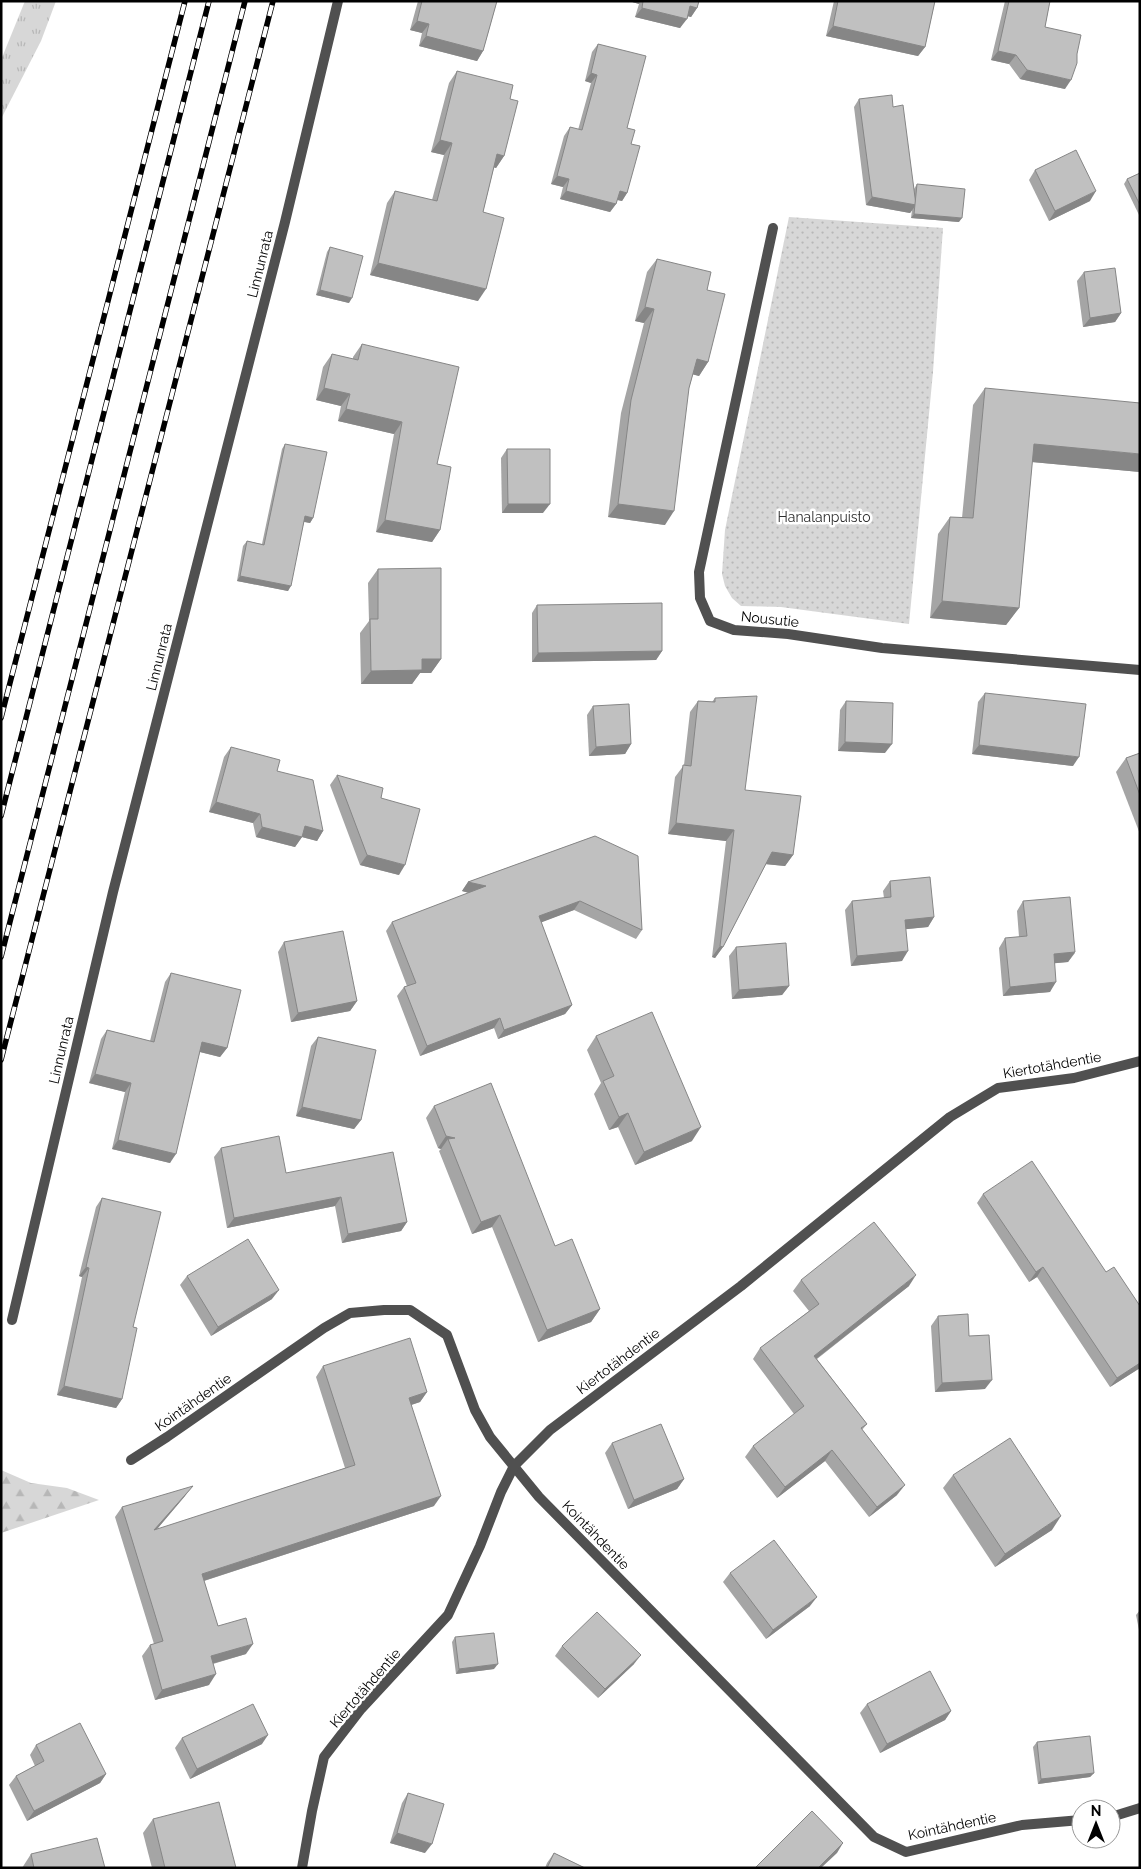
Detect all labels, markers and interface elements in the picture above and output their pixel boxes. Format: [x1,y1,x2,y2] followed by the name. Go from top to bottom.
[244,229,276,299] street label: Linnunrata
[778,509,870,525] park label: Hanalanpuisto
[740,608,800,630] street label: Nousutie
[143,622,175,692] street label: Linnunrata
[45,1015,77,1085] street label: Linnunrata
[1002,1048,1102,1082] street label: Kiertotähdentie
[573,1325,663,1397] street label: Kiertotähdentie
[152,1370,234,1434] street label: Kointähdentie
[559,1497,633,1573] street label: Kointähdentie
[326,1645,404,1731] street label: Kiertotähdentie
[1071,1799,1121,1849] north arrow
[1091,1803,1101,1819] text: N
[907,1809,997,1843] street label: Kointähdentie

